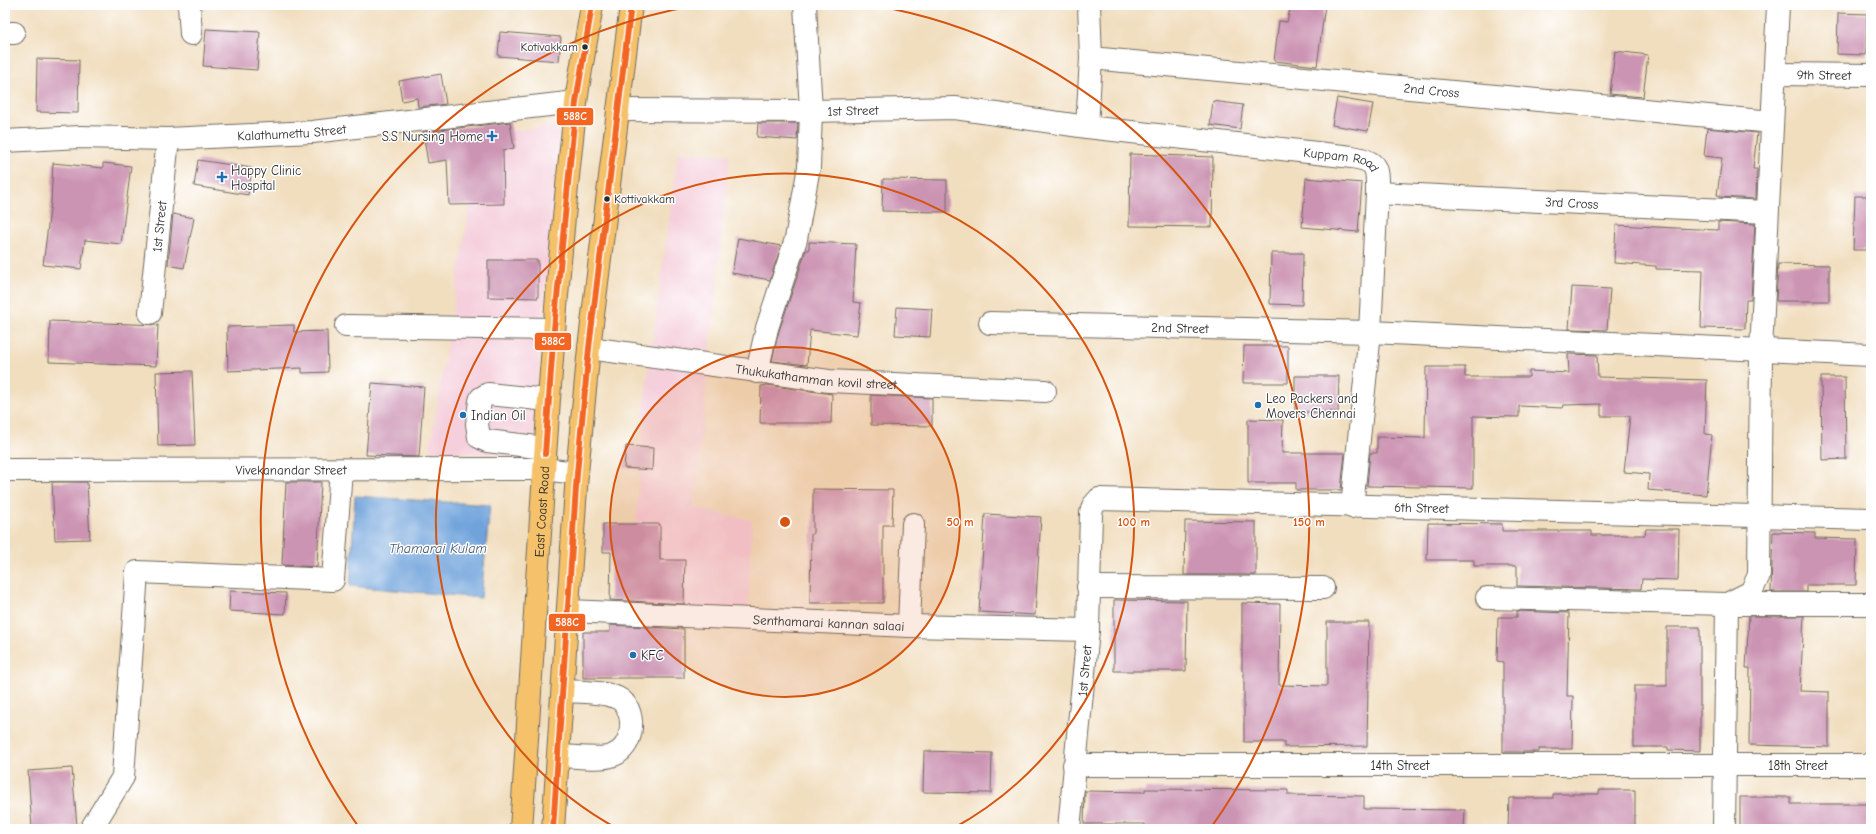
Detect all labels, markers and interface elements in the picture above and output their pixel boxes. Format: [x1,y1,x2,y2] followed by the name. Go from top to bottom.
[520,40,578,54] place label: Kotivakkam
[580,42,590,52] marker: Kotivakkam
[1797,67,1853,82] street label: 9th Street
[1403,80,1460,100] street label: 2nd Cross
[827,102,880,118] street label: 1st Street
[556,107,594,126] line badge: 588C
[563,110,587,123] text: 588C
[237,121,348,143] street label: Kalathumettu Street
[382,129,483,144] place label: S.S Nursing Home
[486,130,498,142] marker: S.S Nursing Home
[1303,144,1383,174] street label: Kuppam Road
[231,163,301,193] place label: Happy Clinic Hospital
[216,171,228,183] marker: Happy Clinic Hospital
[614,192,675,206] place label: Kottivakkam
[602,194,612,204] marker: Kottivakkam
[1545,194,1599,211] street label: 3rd Cross
[149,199,169,253] street label: 1st Street
[1151,319,1210,336] street label: 2nd Street
[534,332,572,351] line badge: 588C
[541,335,565,348] text: 588C
[734,361,899,392] street label: Thukukathamman kovil street
[1266,391,1358,421] place label: Leo Packers and Movers Chennai
[1253,400,1263,410] marker: Leo Packers and Movers Chennai
[471,408,526,423] place label: Indian Oil
[458,410,468,420] marker: Indian Oil
[235,462,348,477] street label: Vivekanandar Street
[531,466,552,558] street label: East Coast Road
[1394,499,1450,516] street label: 6th Street
[778,515,792,529] centre of rings
[946,515,974,529] text: 50 m
[1118,515,1150,529] text: 100 m
[1293,515,1325,529] text: 150 m
[389,540,487,557] water label: Thamarai Kulam
[753,612,905,633] street label: Senthamarai kannan salaai
[548,613,586,632] line badge: 588C
[555,616,579,629] text: 588C
[1074,643,1094,697] street label: 1st Street
[641,648,663,663] place label: KFC
[628,650,638,660] marker: KFC
[1370,758,1431,773] street label: 14th Street
[1768,758,1829,773] street label: 18th Street

